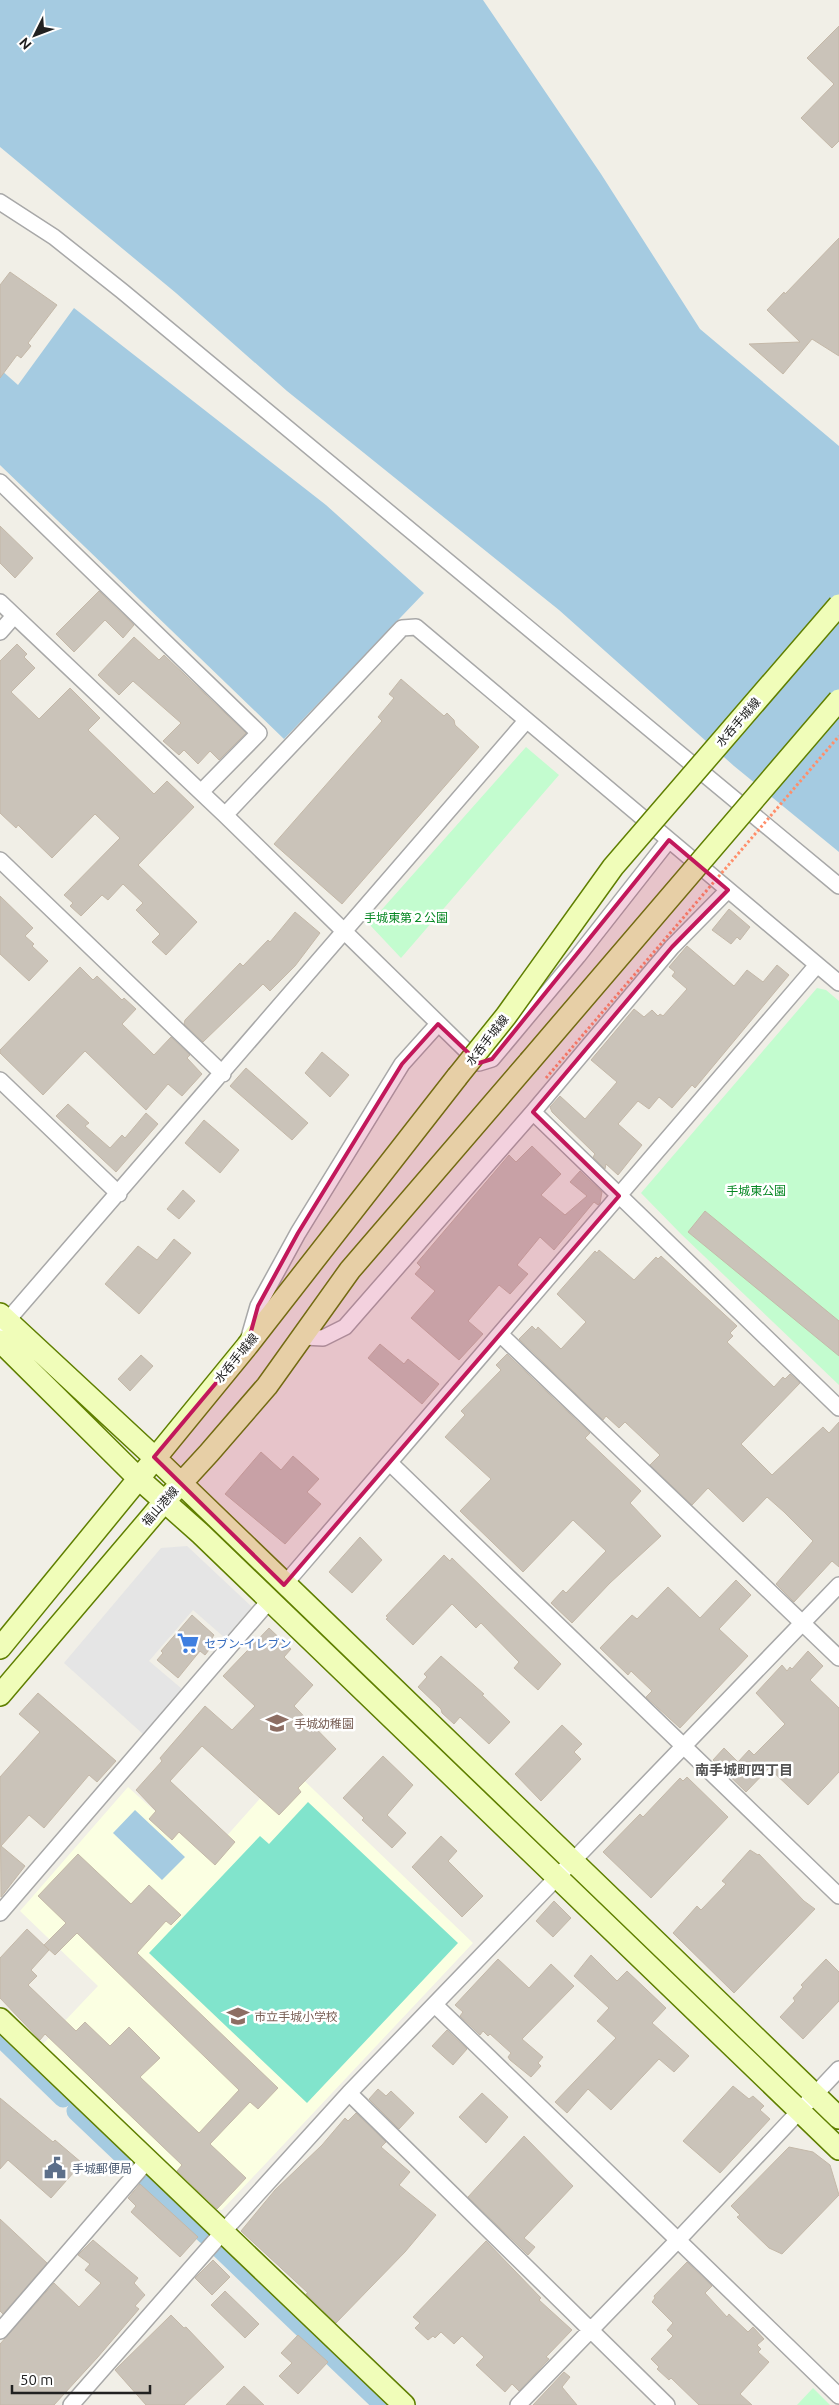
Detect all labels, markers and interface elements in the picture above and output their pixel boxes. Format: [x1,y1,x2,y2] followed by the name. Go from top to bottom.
[10,10,60,60] north arrow
[16,34,35,53] text: N
[713,695,763,749] street label: 水呑手城線
[364,911,448,924] park label: 手城東第２公園
[463,1012,511,1068] street label: 水呑手城線
[726,1184,786,1197] park label: 手城東公園
[212,1331,260,1385] street label: 水呑手城線
[139,1484,181,1528] street label: 福山港線
[175,1630,201,1656] supermarket icon: セブン-イレブン
[204,1637,291,1650] place label: セブン-イレブン
[264,1710,290,1736] school or university icon: 手城幼稚園
[294,1717,354,1730] place label: 手城幼稚園
[695,1762,793,1778] district label: 南手城町四丁目
[225,2003,251,2029] school or university icon: 市立手城小学校
[254,2010,338,2023] place label: 市立手城小学校
[42,2155,68,2181] public building icon: 手城郵便局
[72,2162,132,2175] place label: 手城郵便局
[12,2362,150,2394] scale bar
[20,2371,53,2388] text: 50 m

